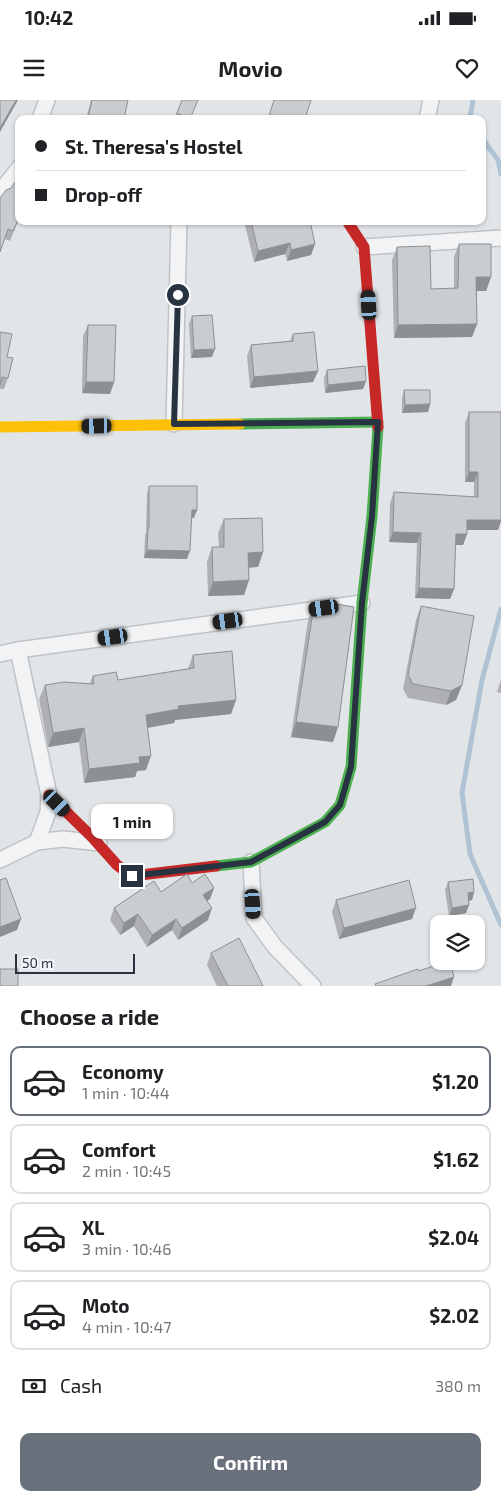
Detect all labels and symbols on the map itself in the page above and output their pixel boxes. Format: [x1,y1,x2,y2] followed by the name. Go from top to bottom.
[167,284,189,306] route start
[360,290,377,320] car
[81,418,112,434] car
[308,598,339,618] car
[212,611,243,631] car
[97,627,128,647] car
[41,787,72,819] car
[91,804,173,838] callout: 1 min
[121,865,143,887] route end
[244,889,261,919] car
[15,951,135,974] scale bar

